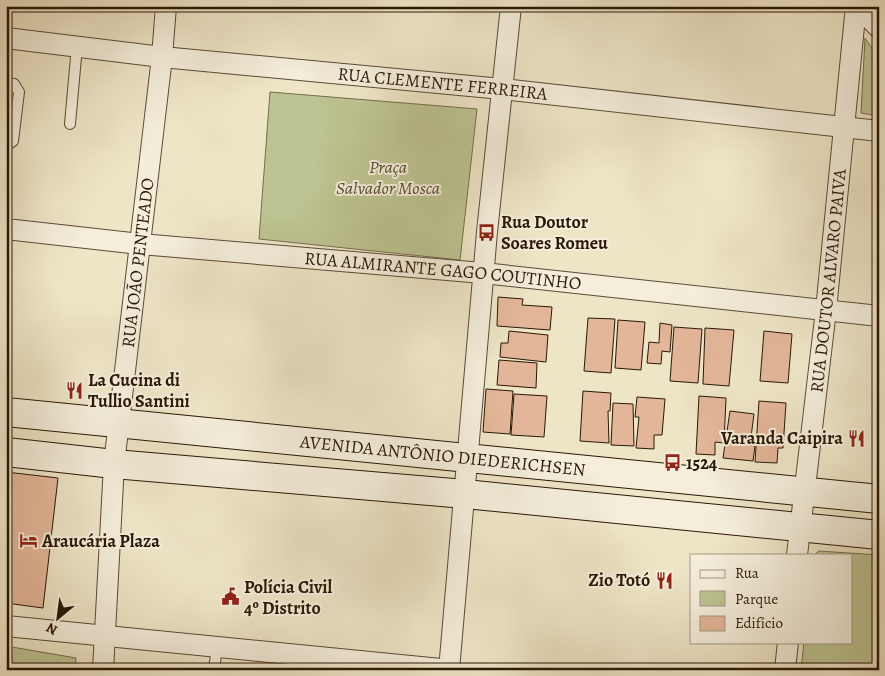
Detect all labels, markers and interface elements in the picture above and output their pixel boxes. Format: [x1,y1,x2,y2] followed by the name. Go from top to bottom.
[337,62,549,106] street label: RUA CLEMENTE FERREIRA
[336,155,440,200] park label: Praça Salvador Mosca
[804,167,852,394] street label: RUA DOUTOR ALVARO PAIVA
[116,177,160,349] street label: RUA JOÃO PENTEADO
[501,210,608,255] place label: Rua Doutor Soares Romeu
[477,222,497,242] bus stop icon: Rua Doutor Soares Romeu
[304,246,583,296] street label: RUA ALMIRANTE GAGO COUTINHO
[88,368,190,413] place label: La Cucina di Tullio Santini
[64,380,84,400] restaurant icon: La Cucina di Tullio Santini
[720,426,843,450] place label: Varanda Caipira
[847,428,867,448] restaurant icon: Varanda Caipira
[298,429,587,482] street label: AVENIDA ANTÔNIO DIEDERICHSEN
[686,451,718,475] place label: 1524
[662,453,682,473] bus stop icon: 1524
[41,529,160,553] place label: Araucária Plaza
[18,531,38,551] hotel icon: Araucária Plaza
[690,554,852,644] legend
[735,563,759,583] text: Rua
[588,568,650,592] place label: Zio Totó
[654,570,674,590] restaurant icon: Zio Totó
[244,575,333,620] place label: Polícia Civil 4º Distrito
[220,587,240,607] public building icon: Polícia Civil 4º Distrito
[735,589,778,609] text: Parque
[32,594,82,644] north arrow
[735,613,783,633] text: Edifício
[43,618,61,640] text: N

